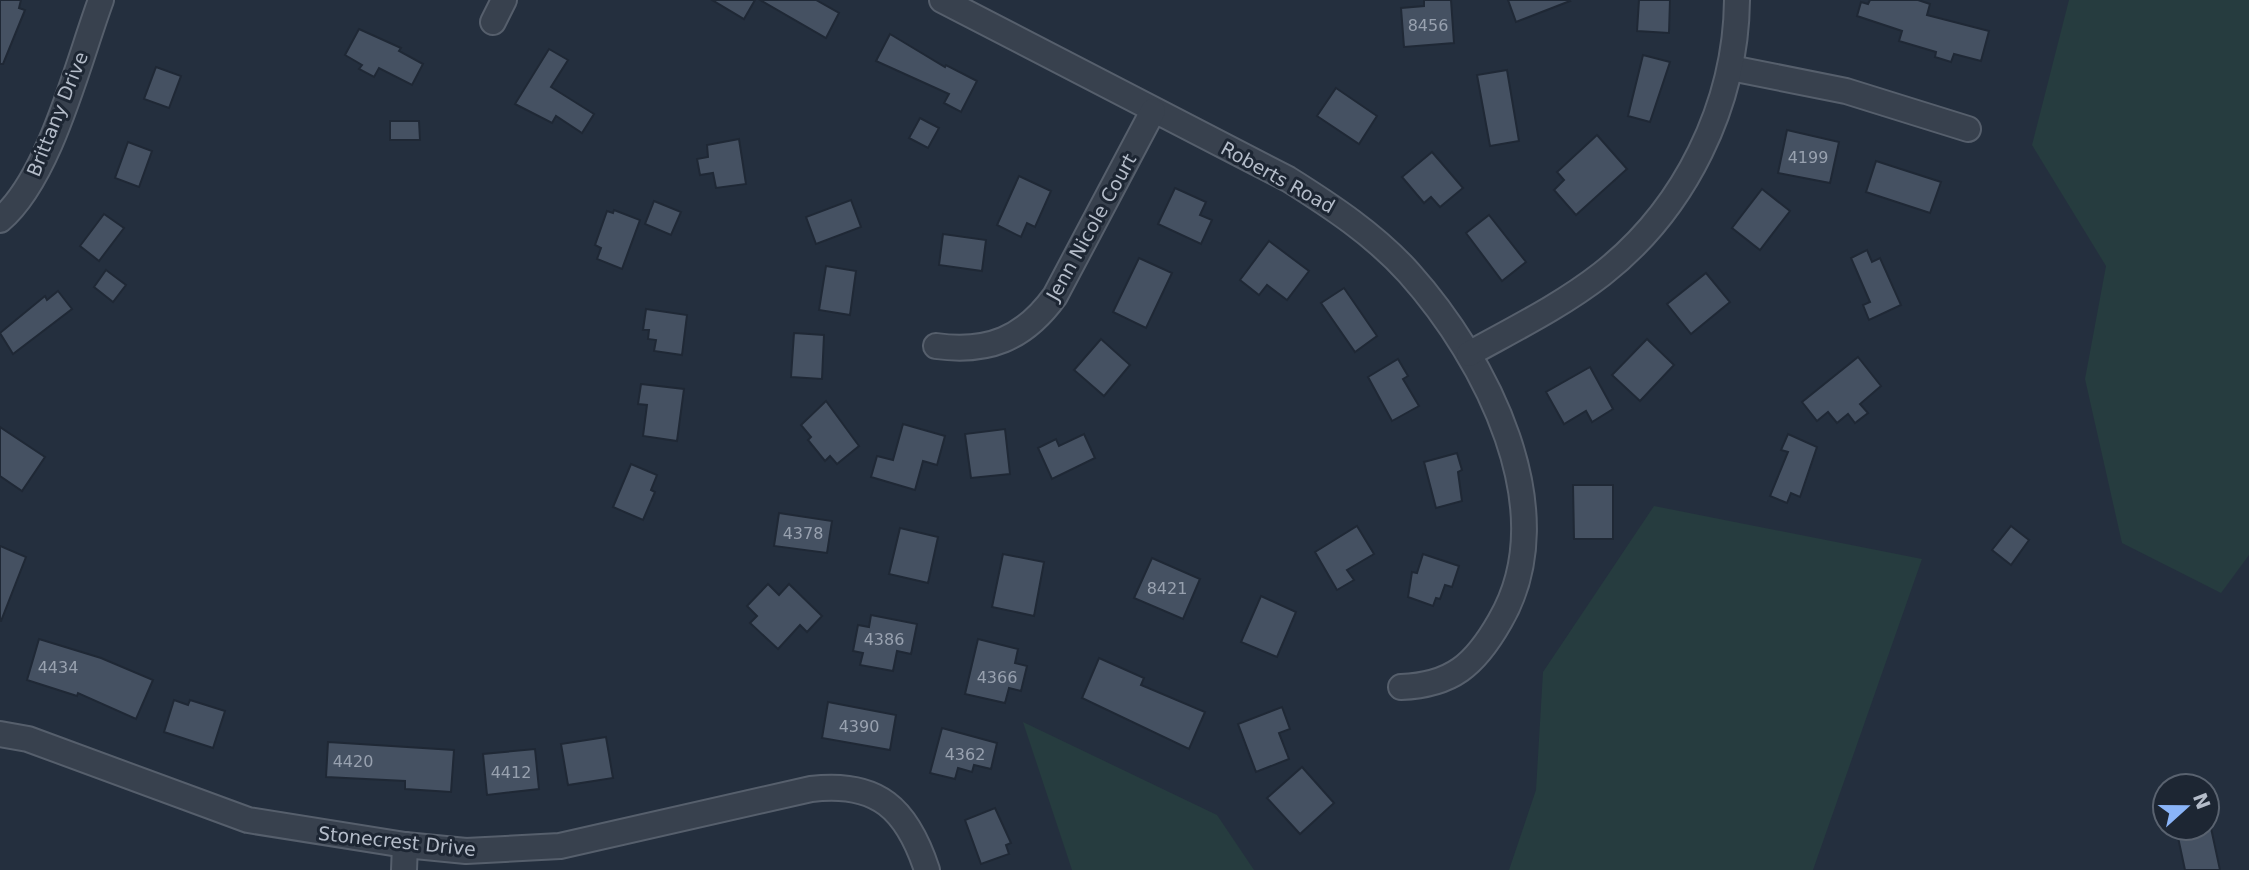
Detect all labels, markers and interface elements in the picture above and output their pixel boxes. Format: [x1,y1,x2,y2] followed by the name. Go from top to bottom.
[1408,16,1448,35] house number: 8456
[22,48,92,180] street label: Brittany Drive
[1217,137,1339,217] street label: Roberts Road
[1788,148,1828,167] house number: 4199
[1041,150,1140,305] street label: Jenn Nicole Court
[783,524,823,543] house number: 4378
[1147,579,1187,598] house number: 8421
[864,630,904,649] house number: 4386
[38,658,78,677] house number: 4434
[977,668,1017,687] house number: 4366
[839,717,879,736] house number: 4390
[945,745,985,764] house number: 4362
[333,752,373,771] house number: 4420
[491,763,531,782] house number: 4412
[2151,772,2221,842] north arrow
[2189,790,2215,812] text: N
[317,822,477,860] street label: Stonecrest Drive

